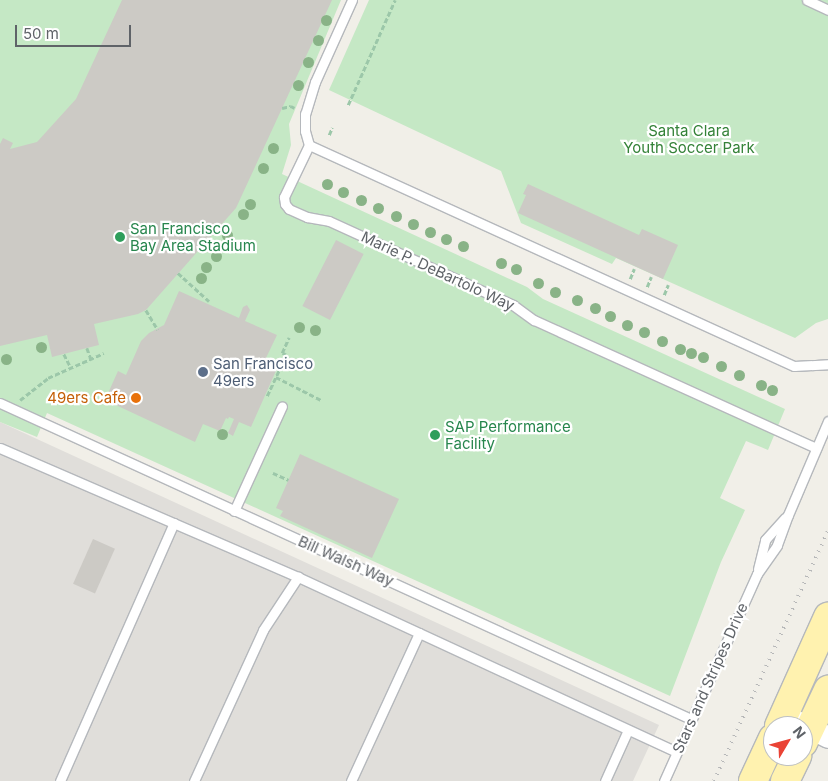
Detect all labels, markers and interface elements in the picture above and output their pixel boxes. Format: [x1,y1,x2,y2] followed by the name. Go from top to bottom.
[18,15,134,47] scale bar
[23,24,59,43] text: 50 m
[623,121,755,156] park label: Santa Clara Youth Soccer Park
[130,219,256,254] place label: San Francisco Bay Area Stadium
[359,228,517,314] street label: Marie P. DeBartolo Way
[114,231,126,243] marker: San Francisco Bay Area Stadium
[213,354,313,389] place label: San Francisco 49ers
[197,366,209,378] marker: San Francisco 49ers
[47,389,126,407] place label: 49ers Cafe
[130,392,142,404] marker: 49ers Cafe
[445,417,571,452] place label: SAP Performance Facility
[429,429,441,441] marker: SAP Performance Facility
[295,532,397,590] street label: Bill Walsh Way
[669,600,751,756] street label: Stars and Stripes Drive
[763,716,813,766] north arrow
[790,723,810,742] text: N

